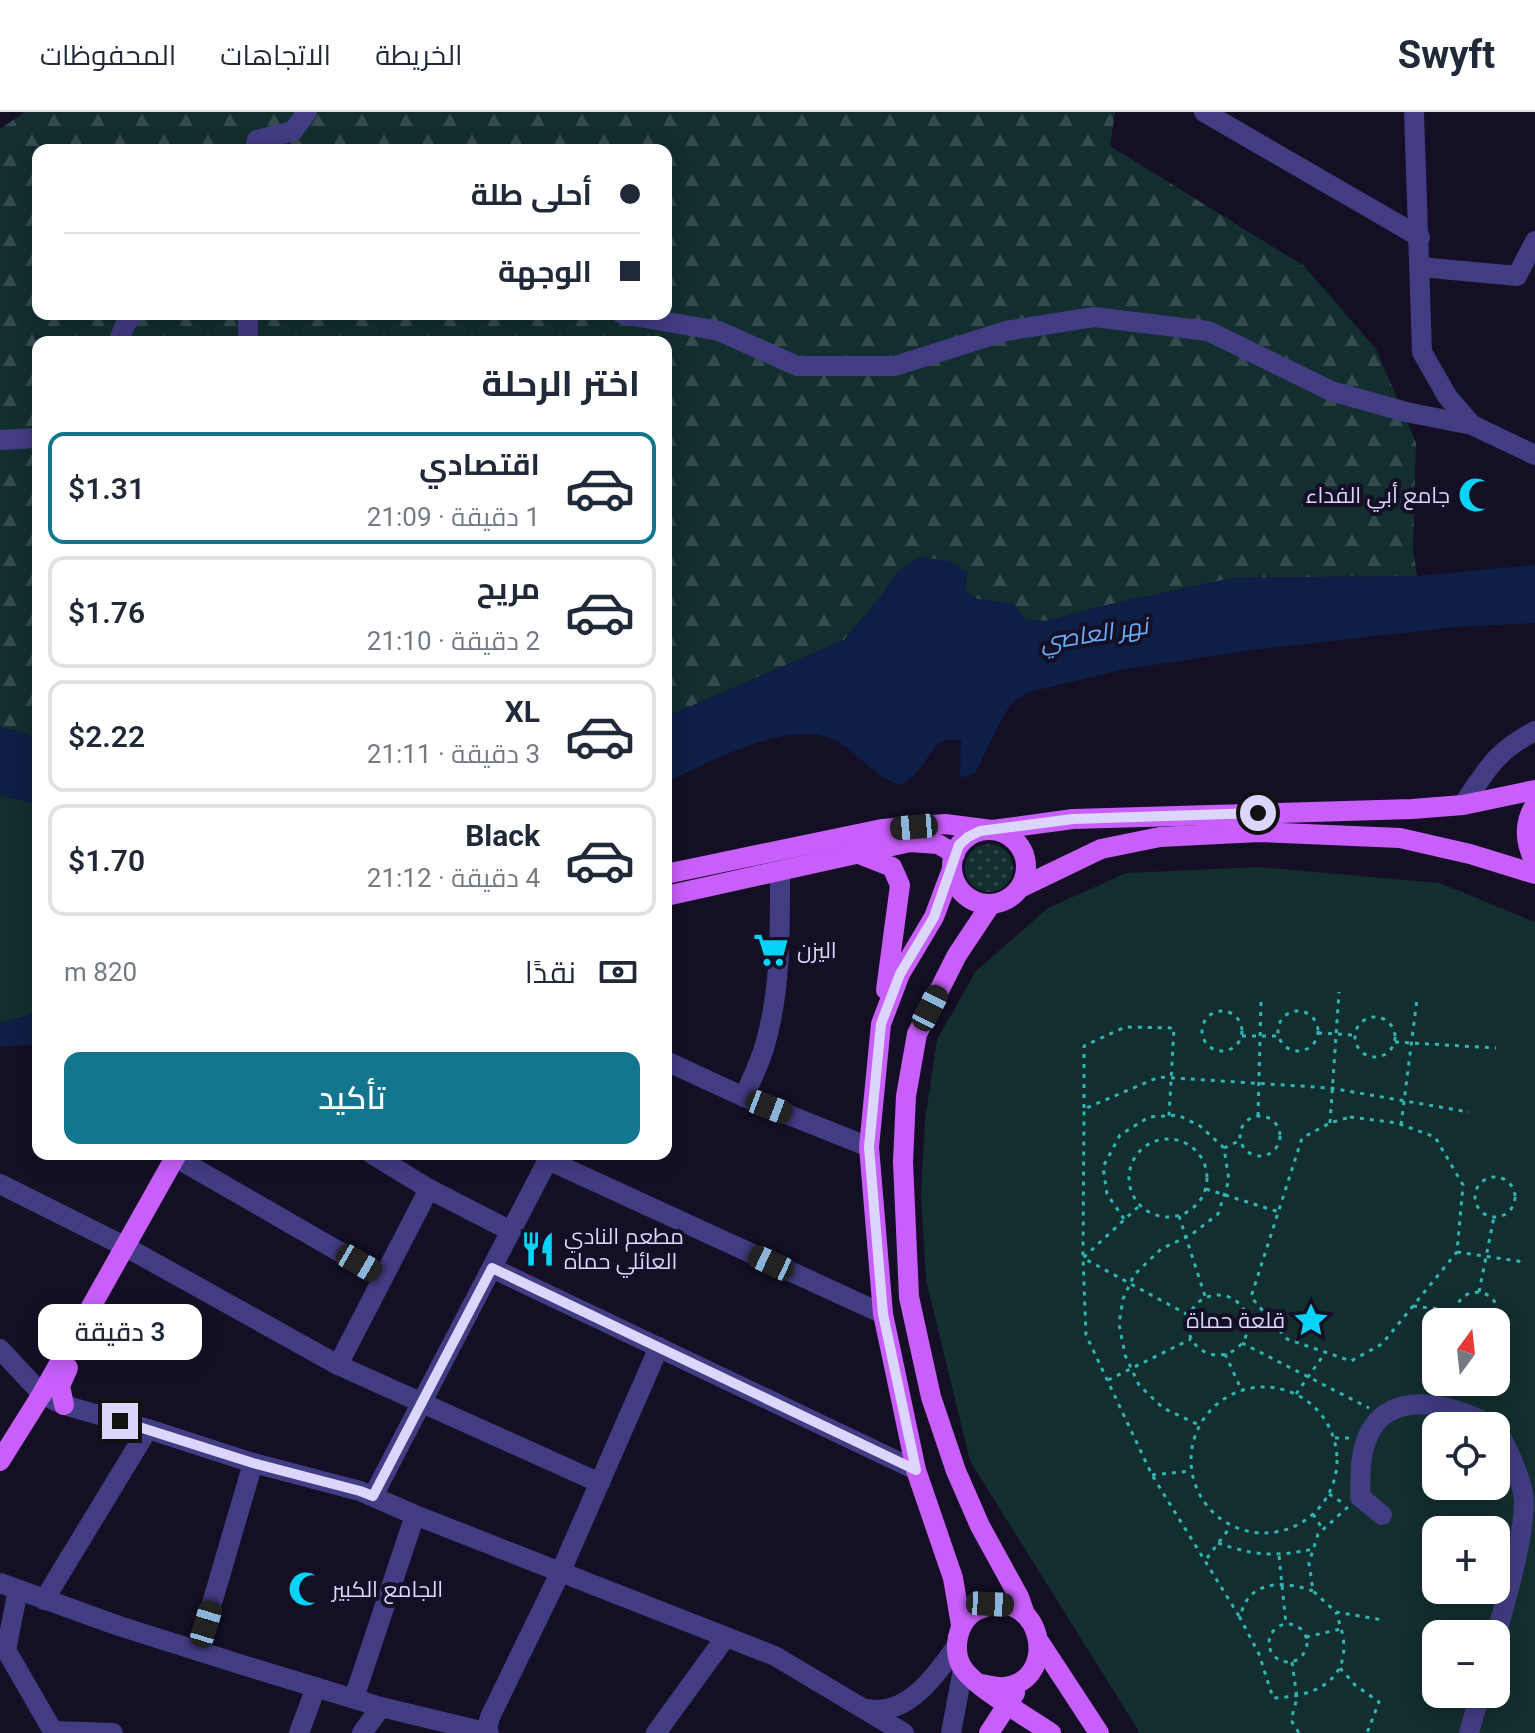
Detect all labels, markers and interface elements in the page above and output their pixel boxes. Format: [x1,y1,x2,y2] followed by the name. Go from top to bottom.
[1398,33,1495,77] text: Swyft
[40,39,176,72] text: المحفوظات
[220,39,331,72] text: الاتجاهات
[375,39,463,72] text: الخريطة
[471,177,592,212] text: أحلى طلة
[498,254,592,289] text: الوجهة
[481,363,640,405] text: اختر الرحلة
[419,447,540,482] text: اقتصادي
[564,452,636,524] icon: car
[68,471,145,506] text: $1.31
[1457,476,1495,514] mosque icon: جامع أبي الفداء
[1305,482,1450,512] place label: جامع أبي الفداء
[367,502,540,532] text: 1 دقيقة · 21:09
[477,571,540,606] text: مريح
[564,576,636,648] icon: car
[68,595,145,630] text: $1.76
[1038,611,1153,660] water label: نهر العاصي
[367,626,540,656] text: 2 دقيقة · 21:10
[505,694,540,729] text: XL
[564,700,636,772] icon: car
[68,719,145,754] text: $2.22
[367,739,540,769] text: 3 دقيقة · 21:11
[1240,795,1276,831] route start
[889,813,939,841] car
[465,818,540,853] text: Black
[564,824,636,896] icon: car
[68,843,145,878] text: $1.70
[367,863,540,893] text: 4 دقيقة · 21:12
[752,931,790,969] supermarket icon: اليزن
[797,938,837,963] place label: اليزن
[596,950,640,994] icon: cash
[525,955,576,990] text: نقدًا
[64,957,137,987] text: 820 m
[908,981,952,1035] car
[64,1052,640,1144] button: تأكيد
[742,1087,796,1127] car
[564,1224,684,1278] place label: مطعم النادي العائلي حماه
[519,1230,557,1268] restaurant icon: مطعم النادي العائلي حماه
[332,1241,386,1285] car
[744,1242,798,1284] car
[1292,1301,1330,1339] place icon: قلعة حماة
[38,1305,202,1361] callout: 3 دقيقة
[1186,1308,1285,1333] place label: قلعة حماة
[1422,1308,1510,1396] north arrow
[1422,1308,1510,1708] map controls
[75,1317,165,1347] text: 3 دقيقة
[102,1403,138,1439] route end
[1422,1412,1510,1500] button: locate
[1422,1516,1510,1604] button: +
[287,1570,325,1608] mosque icon: الجامع الكبير
[330,1577,443,1604] place label: الجامع الكبير
[965,1591,1015,1617] car
[188,1598,224,1650] car
[1422,1620,1510,1708] button: −

